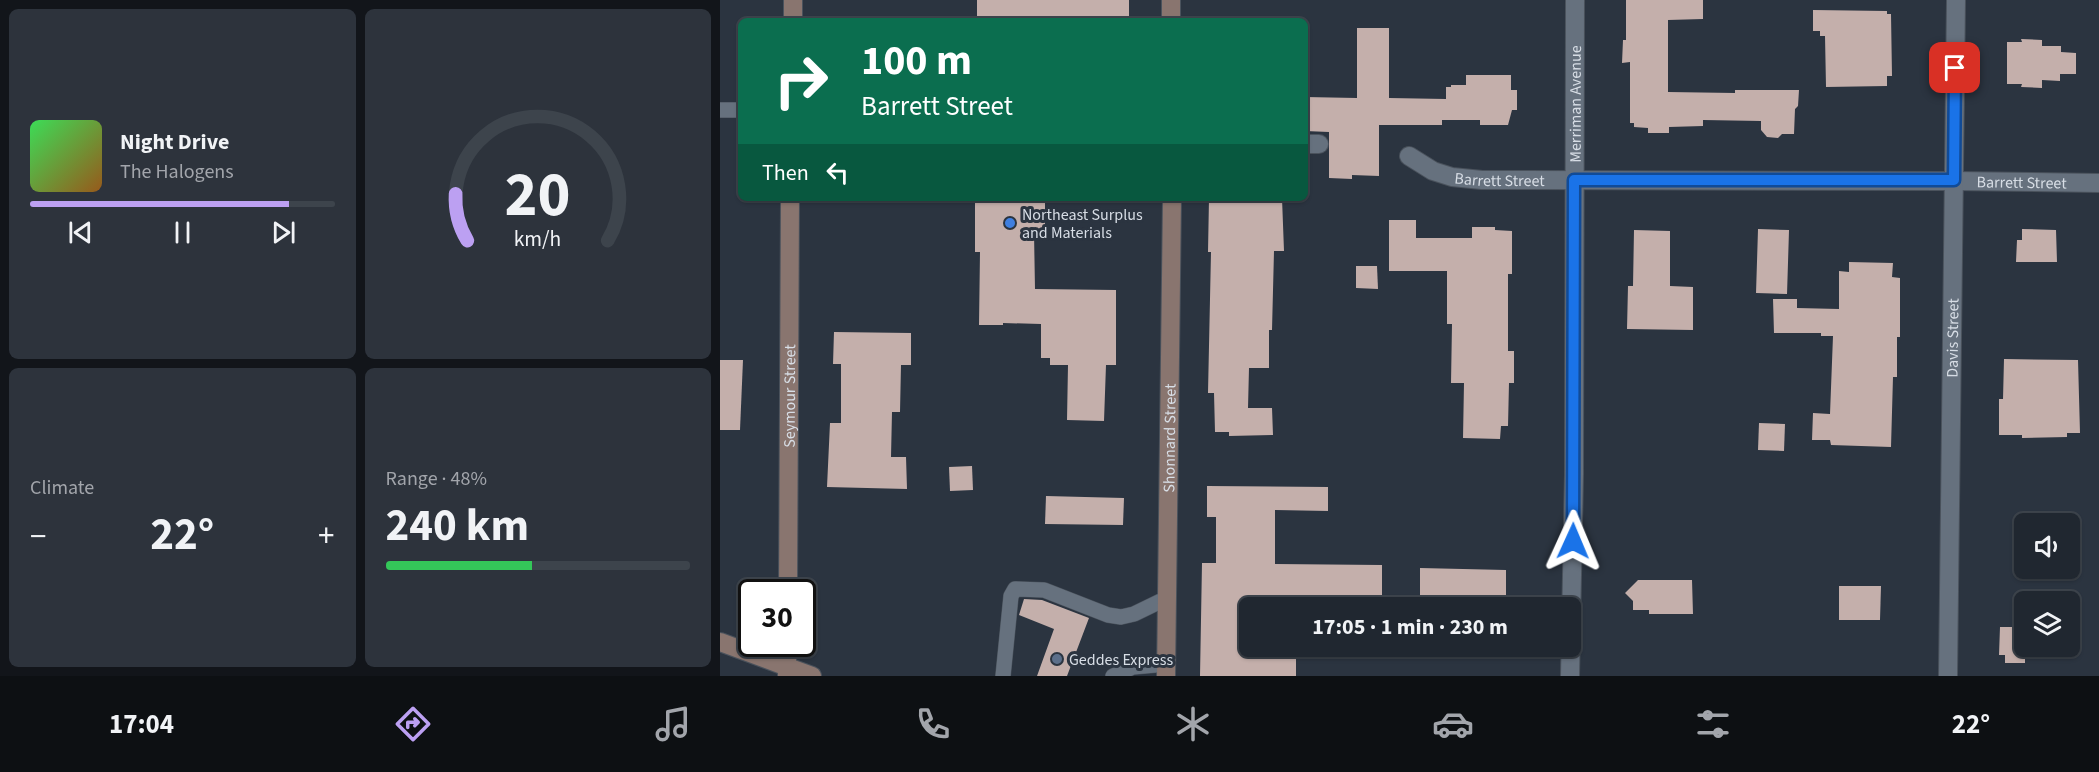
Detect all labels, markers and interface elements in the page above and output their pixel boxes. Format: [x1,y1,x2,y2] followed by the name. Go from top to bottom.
[861,31,972,91] text: 100 m
[762,42,840,120] icon: right
[1929,42,1980,93] pin
[1565,45,1587,163] street label: Merriman Avenue
[1938,51,1971,84] icon: arrive
[861,87,1013,126] text: Barrett Street
[120,126,229,158] text: Night Drive
[505,151,571,240] text: 20
[821,156,854,189] icon: left
[762,157,809,189] text: Then
[120,158,234,186] text: The Halogens
[1454,167,1545,192] street label: Barrett Street
[1976,171,2067,195] street label: Barrett Street
[1022,204,1143,244] place label: Northeast Surplus and Materials
[64,216,97,249] icon: previous
[166,216,199,249] icon: pause
[267,216,300,249] icon: next
[1003,216,1017,230] marker: Northeast Surplus and Materials
[514,225,562,256] text: km/h
[1942,298,1964,378] street label: Davis Street
[779,344,801,448] street label: Seymour Street
[1158,383,1182,493] street label: Shonnard Street
[386,465,487,493] text: Range · 48%
[30,474,94,502] text: Climate
[386,494,529,558] text: 240 km
[150,503,214,567] text: 22°
[1541,509,1605,573] position arrow
[30,513,46,560] text: −
[318,513,334,560] text: +
[2014,513,2080,657] map controls
[2014,513,2080,579] button: sound
[738,579,816,657] speed limit sign: 30
[2014,591,2080,657] button: layers
[1312,611,1508,643] text: 17:05 · 1 min · 230 m
[1069,649,1173,671] place label: Geddes Express
[1050,652,1064,666] marker: Geddes Express
[392,703,434,745] icon: directions
[652,703,694,745] icon: music
[912,703,954,745] icon: phone
[1172,703,1214,745] icon: climate
[1432,703,1474,745] icon: car
[1692,703,1734,745] icon: filters
[109,705,174,744] text: 17:04
[1952,705,1990,744] text: 22°

